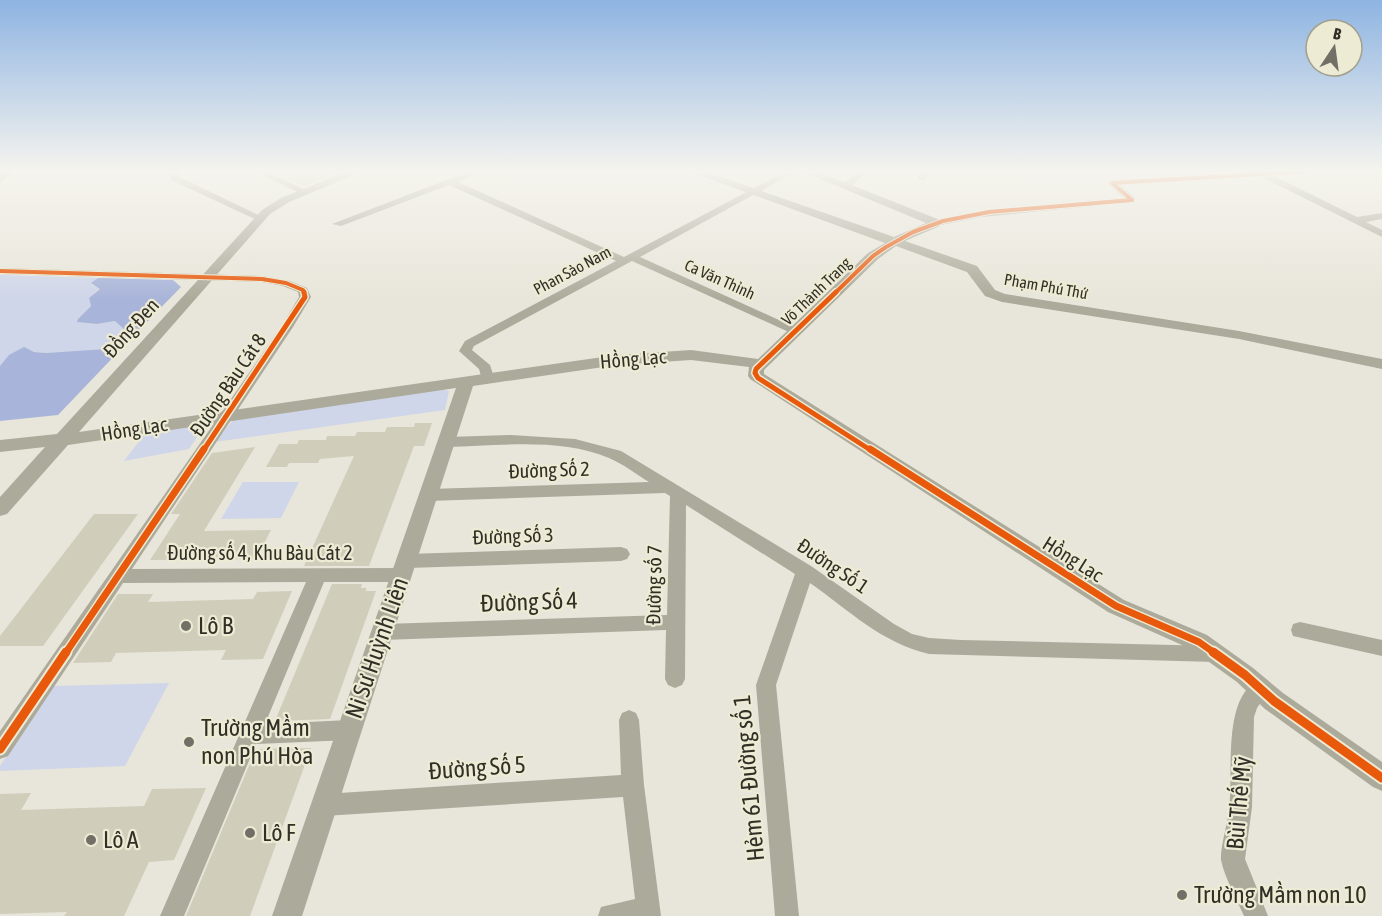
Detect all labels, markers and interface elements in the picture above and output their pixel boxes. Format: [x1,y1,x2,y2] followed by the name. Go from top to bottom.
[1304,18,1364,78] north arrow
[1332,24,1343,43] text: B
[530,242,614,298] street label: Phan Sào Nam
[778,253,855,329] street label: Võ Thành Trang
[682,255,758,303] street label: Ca Văn Thỉnh
[1003,270,1089,302] street label: Phạm Phú Thứ
[98,293,163,362] street label: Đồng Đen
[185,329,270,440] street label: Đường Bàu Cát 8
[599,344,668,373] street label: Hồng Lạc
[99,412,169,445] street label: Hồng Lạc
[508,457,590,482] street label: Đường Số 2
[472,523,554,548] street label: Đường Số 3
[1039,531,1108,586] street label: Hồng Lạc
[793,533,873,598] street label: Đường Số 1
[167,541,353,564] street label: Đường số 4, Khu Bàu Cát 2
[641,545,666,625] street label: Đường số 7
[340,574,413,722] street label: Ni Sư Huỳnh Liên
[480,586,578,617] street label: Đường Số 4
[198,612,234,639] place label: Lô B
[179,619,193,633] marker: Lô B
[728,694,769,862] street label: Hẻm 61 Đường số 1
[201,714,314,769] place label: Trường Mầm non Phú Hòa
[182,735,196,749] marker: Trường Mầm non Phú Hòa
[427,751,527,784] street label: Đường Số 5
[1221,755,1256,851] street label: Bùi Thế Mỹ
[262,819,296,846] place label: Lô F
[103,826,139,853] place label: Lô A
[243,826,257,840] marker: Lô F
[84,833,98,847] marker: Lô A
[1194,881,1367,908] place label: Trường Mầm non 10
[1175,888,1189,902] marker: Trường Mầm non 10

